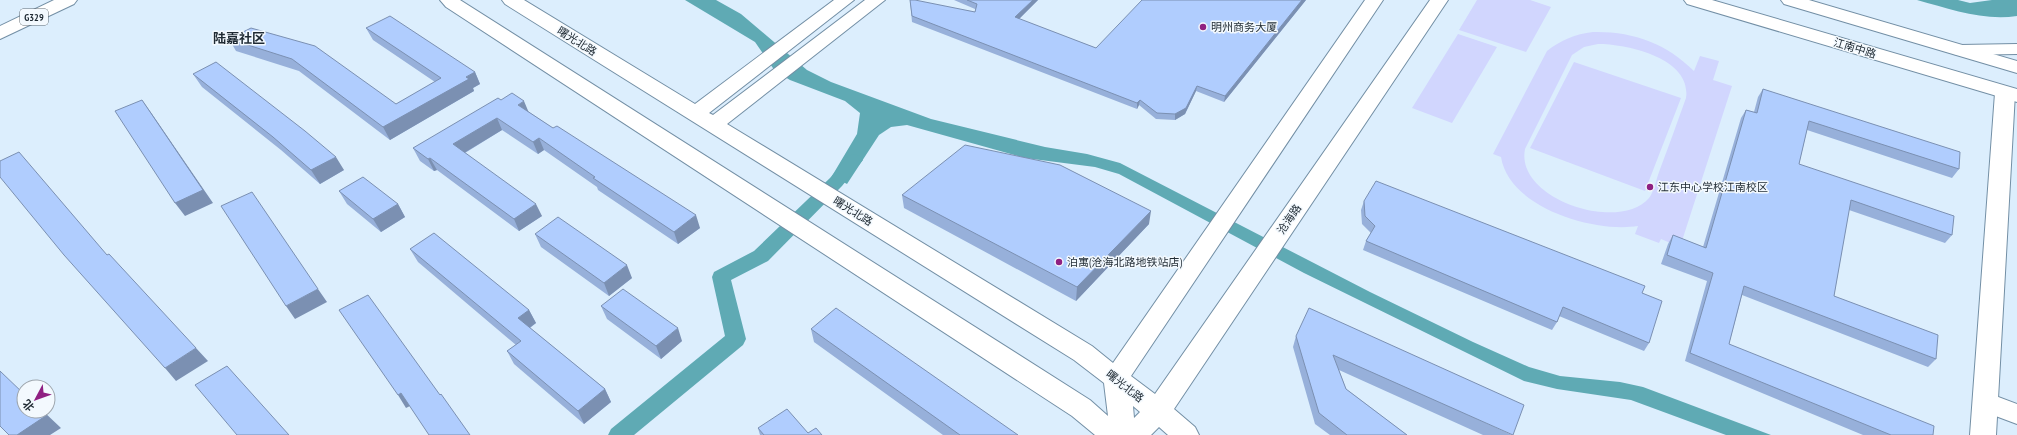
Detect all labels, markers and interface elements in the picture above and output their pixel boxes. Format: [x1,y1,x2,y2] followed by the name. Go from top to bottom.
[20,9,48,25] road number: G329
[1211,20,1277,34] place label: 明州商务大厦
[1198,22,1208,32] marker: 明州商务大厦
[555,23,599,59] street label: 曙光北路
[213,30,265,47] district label: 陆嘉社区
[1832,35,1878,61] street label: 江南中路
[1658,180,1768,194] place label: 江东中心学校江南校区
[1645,182,1655,192] marker: 江东中心学校江南校区
[831,193,875,229] street label: 曙光北路
[1274,201,1304,237] street label: 沧海路
[1067,255,1183,269] place label: 泊寓(沧海北路地铁站店)
[1054,257,1064,267] marker: 泊寓(沧海北路地铁站店)
[1103,367,1147,405] street label: 曙光北路
[16,379,56,419] north arrow
[20,397,37,414] text: 北

